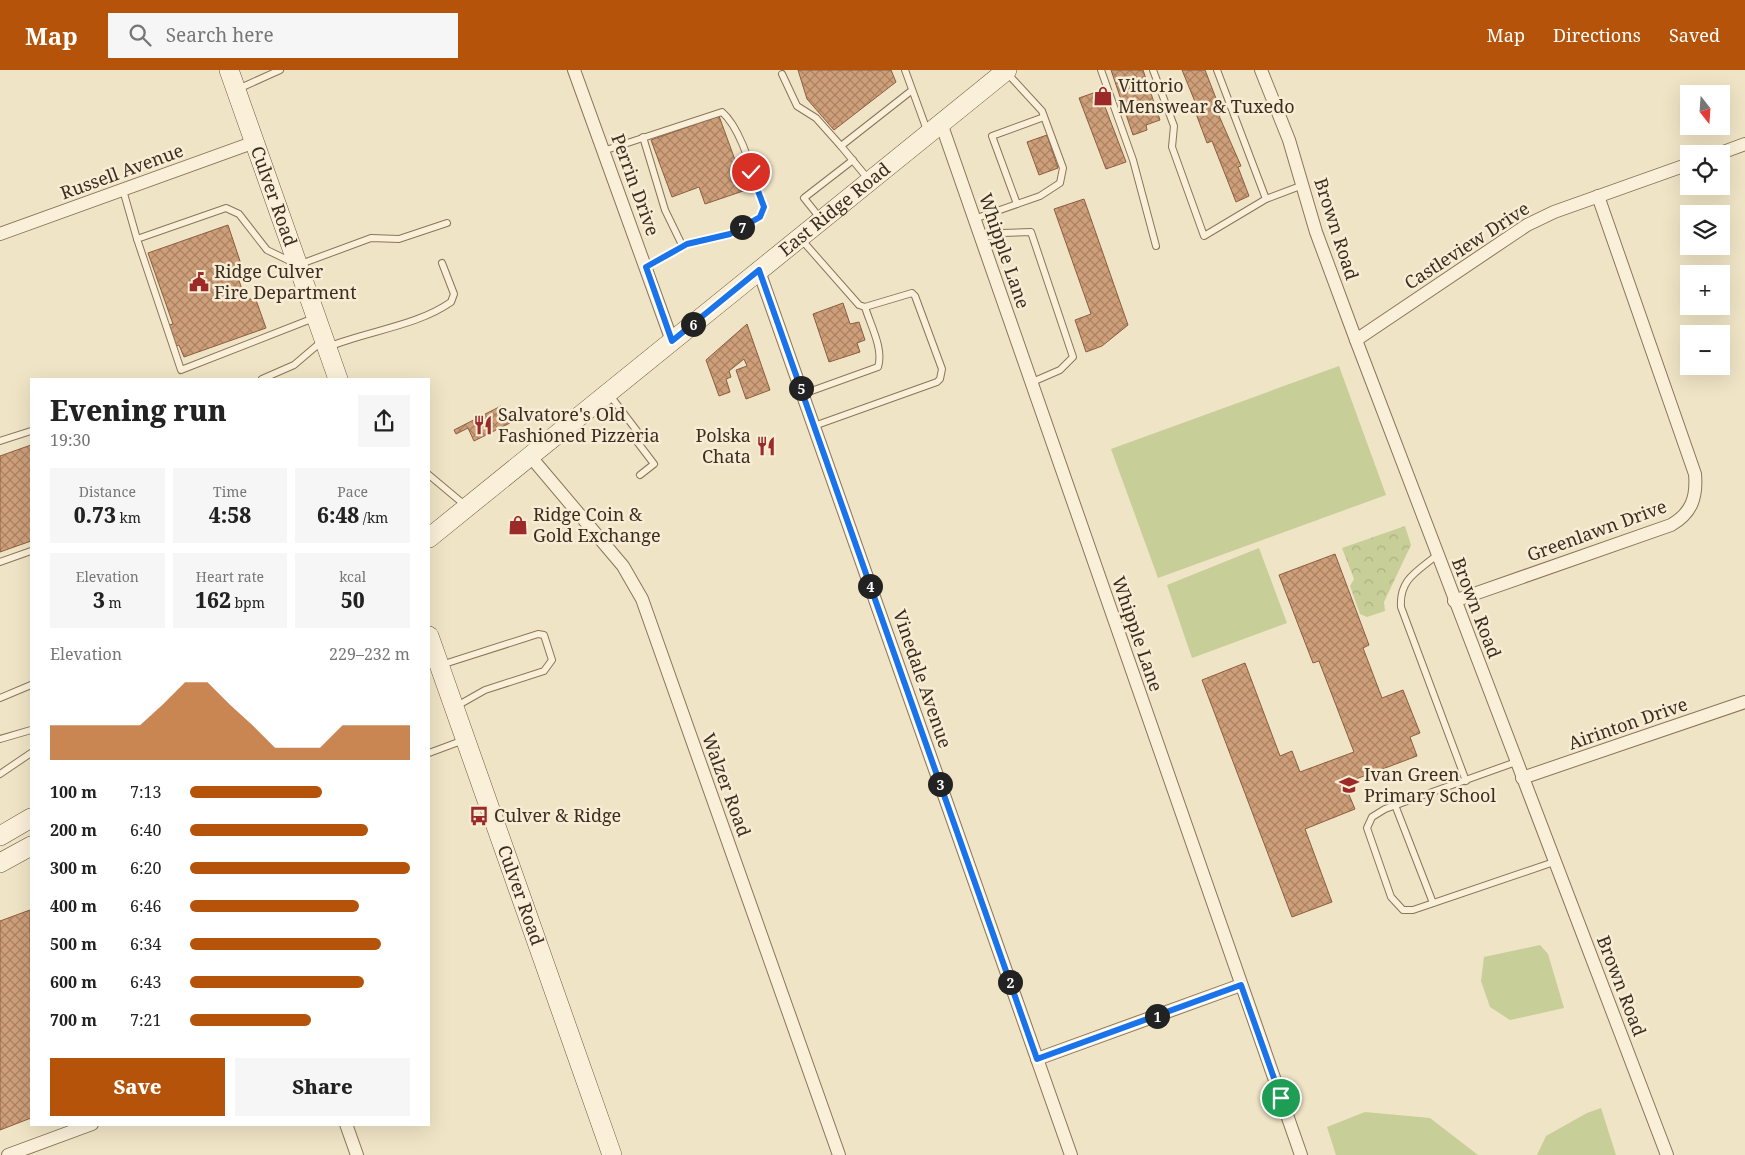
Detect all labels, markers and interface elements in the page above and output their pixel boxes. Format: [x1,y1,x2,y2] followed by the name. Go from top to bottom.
[108,13,458,58] search box
[25,19,78,52] text: Map
[126,21,154,49] icon: search
[166,22,274,48] text: Search here
[1487,23,1525,47] text: Map
[1553,23,1641,47] text: Directions
[1669,23,1720,47] text: Saved
[1118,73,1295,118] place label: Vittorio Menswear & Tuxedo
[1092,85,1114,107] shop icon: Vittorio Menswear & Tuxedo
[1680,85,1730,135] north arrow
[1680,85,1730,375] map controls
[606,130,665,239] street label: Perrin Drive
[57,138,187,204] street label: Russell Avenue
[246,143,303,249] street label: Culver Road
[1680,145,1730,195] button: locate
[730,151,772,193] pin
[773,156,895,261] street label: East Ridge Road
[737,158,765,186] icon: check
[1309,175,1365,283] street label: Brown Road
[974,190,1036,312] street label: Whipple Lane
[1399,196,1533,295] street label: Castleview Drive
[1680,205,1730,255] button: layers
[730,214,754,240] pin: 7
[739,218,746,237] text: 7
[214,259,356,304] place label: Ridge Culver Fire Department
[1680,265,1730,315] button: +
[188,271,210,293] public building icon: Ridge Culver Fire Department
[680,312,706,336] pin: 6
[690,315,697,334] text: 6
[1680,325,1730,375] button: −
[788,376,814,400] pin: 5
[798,379,805,398] text: 5
[50,391,227,429] text: Evening run
[358,395,410,447] button: share
[498,402,660,447] place label: Salvatore's Old Fashioned Pizzeria
[472,414,494,436] restaurant icon: Salvatore's Old Fashioned Pizzeria
[695,423,751,468] place label: Polska Chata
[50,429,90,451] text: 19:30
[755,435,777,457] restaurant icon: Polska Chata
[79,482,136,501] text: Distance
[213,482,247,501] text: Time
[337,482,368,501] text: Pace
[1523,494,1670,566] street label: Greenlawn Drive
[74,501,116,529] text: 0.73
[209,501,251,529] text: 4:58
[317,501,359,529] text: 6:48
[533,502,661,547] place label: Ridge Coin & Gold Exchange
[116,508,141,527] text: km
[359,508,388,527] text: /km
[507,514,529,536] shop icon: Ridge Coin & Gold Exchange
[1447,554,1507,661] street label: Brown Road
[76,567,139,586] text: Elevation
[196,567,264,586] text: Heart rate
[339,567,366,586] text: kcal
[1107,573,1169,695] street label: Whipple Lane
[858,574,882,598] pin: 4
[867,577,874,596] text: 4
[93,586,105,614] text: 3
[195,586,231,614] text: 162
[341,586,365,614] text: 50
[105,593,122,612] text: m
[231,593,265,612] text: bpm
[888,606,958,751] street label: Vinedale Avenue
[50,643,122,665] text: Elevation
[329,643,410,665] text: 229–232 m
[1565,691,1691,755] street label: Airinton Drive
[697,729,757,840] street label: Walzer Road
[1364,762,1496,807] place label: Ivan Green Primary School
[928,772,952,796] pin: 3
[1338,774,1360,796] school or university icon: Ivan Green Primary School
[937,775,944,794] text: 3
[50,781,97,803] text: 100 m
[130,781,161,803] text: 7:13
[494,803,621,827] place label: Culver & Ridge
[468,805,490,827] bus stop icon: Culver & Ridge
[50,819,97,841] text: 200 m
[130,819,161,841] text: 6:40
[493,842,550,948] street label: Culver Road
[50,857,97,879] text: 300 m
[130,857,161,879] text: 6:20
[50,895,97,917] text: 400 m
[130,895,161,917] text: 6:46
[1592,932,1652,1039] street label: Brown Road
[50,933,97,955] text: 500 m
[130,933,161,955] text: 6:34
[998,970,1022,994] pin: 2
[50,971,97,993] text: 600 m
[130,971,161,993] text: 6:43
[1007,973,1014,992] text: 2
[1144,1004,1170,1028] pin: 1
[1154,1007,1161,1026] text: 1
[50,1009,97,1031] text: 700 m
[130,1009,161,1031] text: 7:21
[50,1058,225,1116] button: Save
[235,1058,410,1116] button: Share
[1260,1077,1302,1119] pin
[1267,1084,1295,1112] icon: arrive

